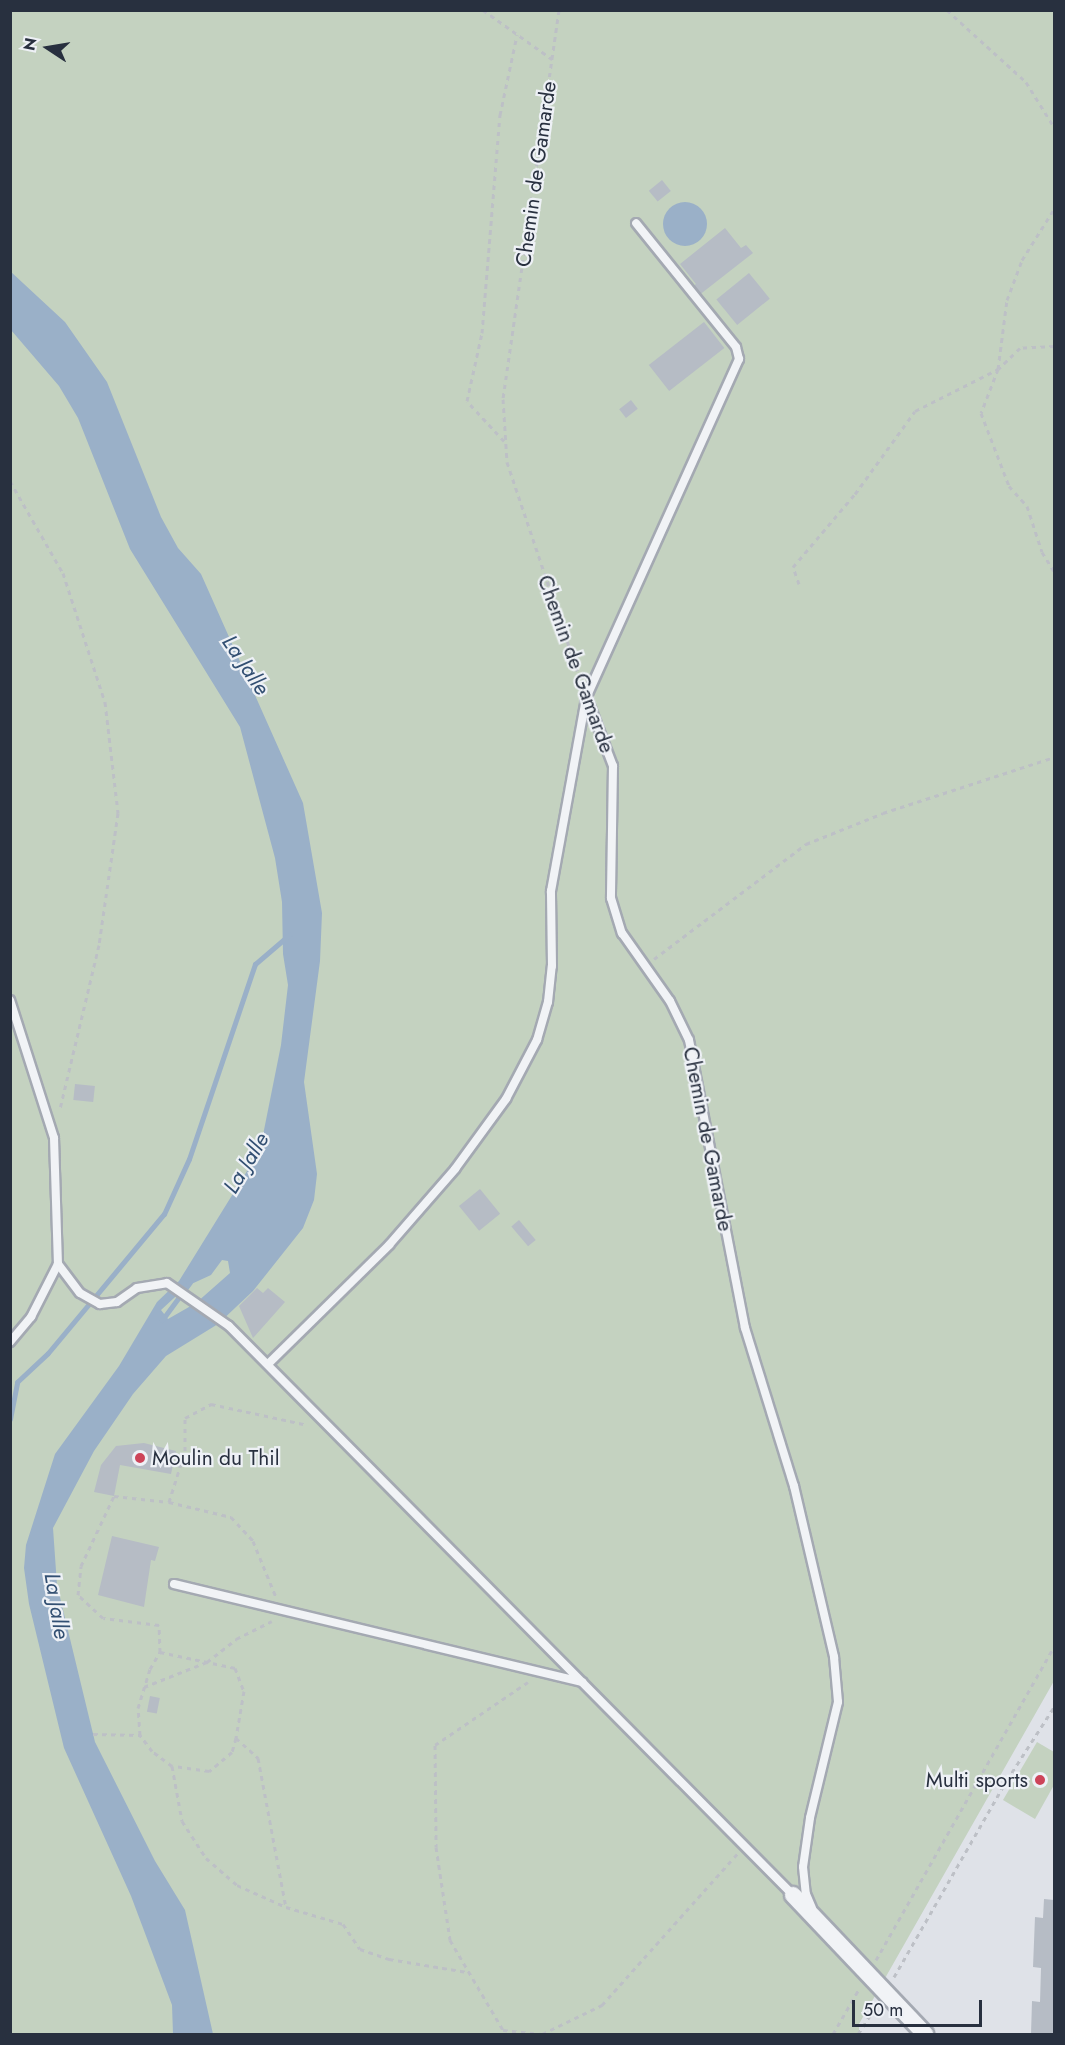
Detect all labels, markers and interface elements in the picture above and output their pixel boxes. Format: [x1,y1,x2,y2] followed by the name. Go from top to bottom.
[18,18,78,78] north arrow
[17,36,42,53] text: N
[510,79,562,269] street label: Chemin de Gamarde
[532,572,620,756] street label: Chemin de Gamarde
[216,630,276,700] water label: La Jalle
[678,1045,738,1233] street label: Chemin de Gamarde
[218,1128,274,1198] water label: La Jalle
[152,1445,279,1471] place label: Moulin du Thil
[133,1451,147,1465] marker: Moulin du Thil
[39,1571,75,1641] water label: La Jalle
[926,1767,1028,1793] place label: Multi sports
[1033,1773,1047,1787] marker: Multi sports
[855,1988,986,2026] scale bar
[863,1997,903,2023] text: 50 m

